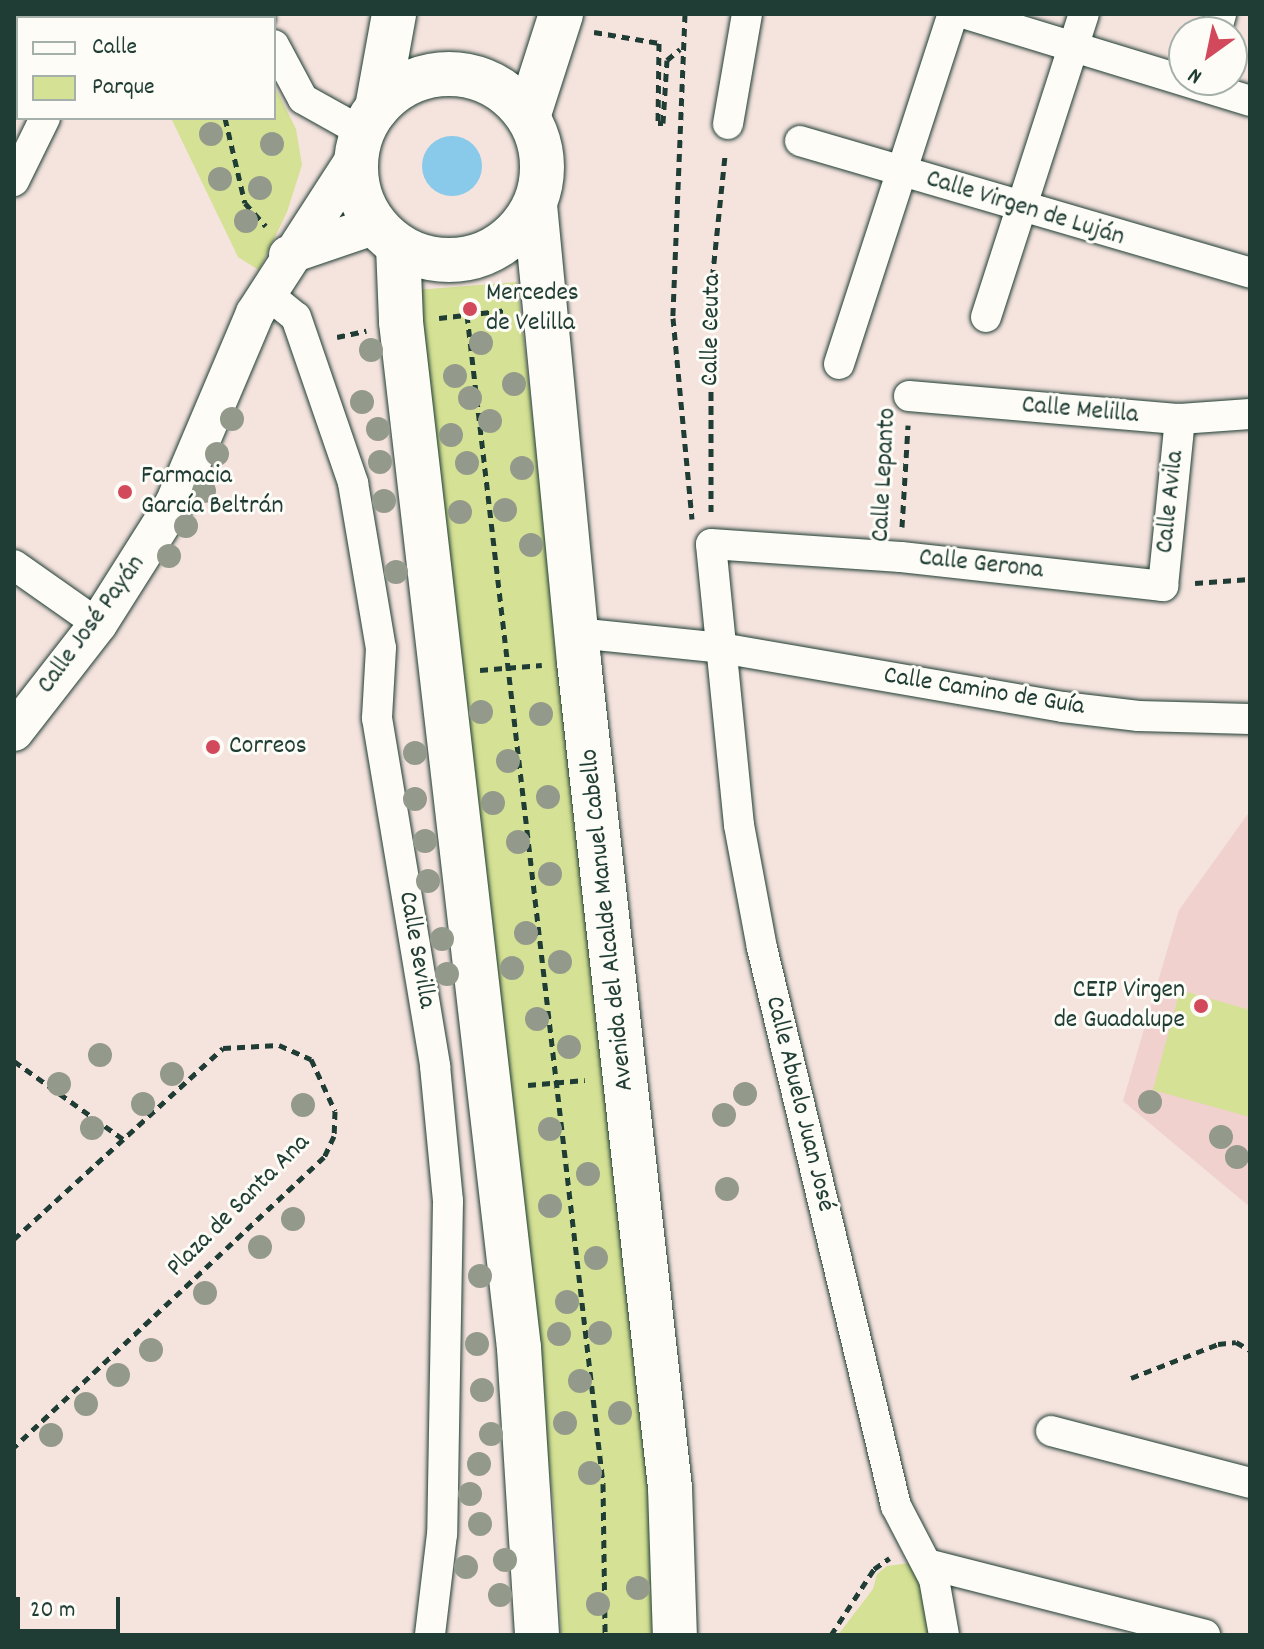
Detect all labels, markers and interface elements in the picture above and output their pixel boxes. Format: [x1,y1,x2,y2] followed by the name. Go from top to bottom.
[16,16,276,120] legend
[1168,16,1248,96] north arrow
[92,31,137,65] text: Calle
[1183,59,1209,91] text: N
[92,71,155,105] text: Parque
[922,164,1128,254] street label: Calle Virgen de Luján
[695,274,729,386] street label: Calle Ceuta
[486,278,579,340] place label: Mercedes de Velilla
[461,300,479,318] marker: Mercedes de Velilla
[1020,390,1140,432] street label: Calle Melilla
[866,407,904,543] street label: Calle Lepanto
[1150,449,1192,555] street label: Calle Avila
[141,461,284,522] place label: Farmacia García Beltrán
[116,483,134,501] marker: Farmacia García Beltrán
[917,543,1045,587] street label: Calle Gerona
[31,550,153,700] street label: Calle José Payán
[881,661,1087,723] street label: Calle Camino de Guía
[229,731,307,763] place label: Correos
[204,738,222,756] marker: Correos
[575,747,641,1093] street label: Avenida del Alcalde Manuel Cabello
[390,889,442,1011] street label: Calle Sevilla
[1054,975,1185,1036] place label: CEIP Virgen de Guadalupe
[757,993,841,1215] street label: Calle Abuelo Juan José
[1192,997,1210,1015] marker: CEIP Virgen de Guadalupe
[161,1128,317,1284] street label: Plaza de Santa Ana
[20,1581,124,1631] scale bar
[30,1594,76,1628] text: 20 m

